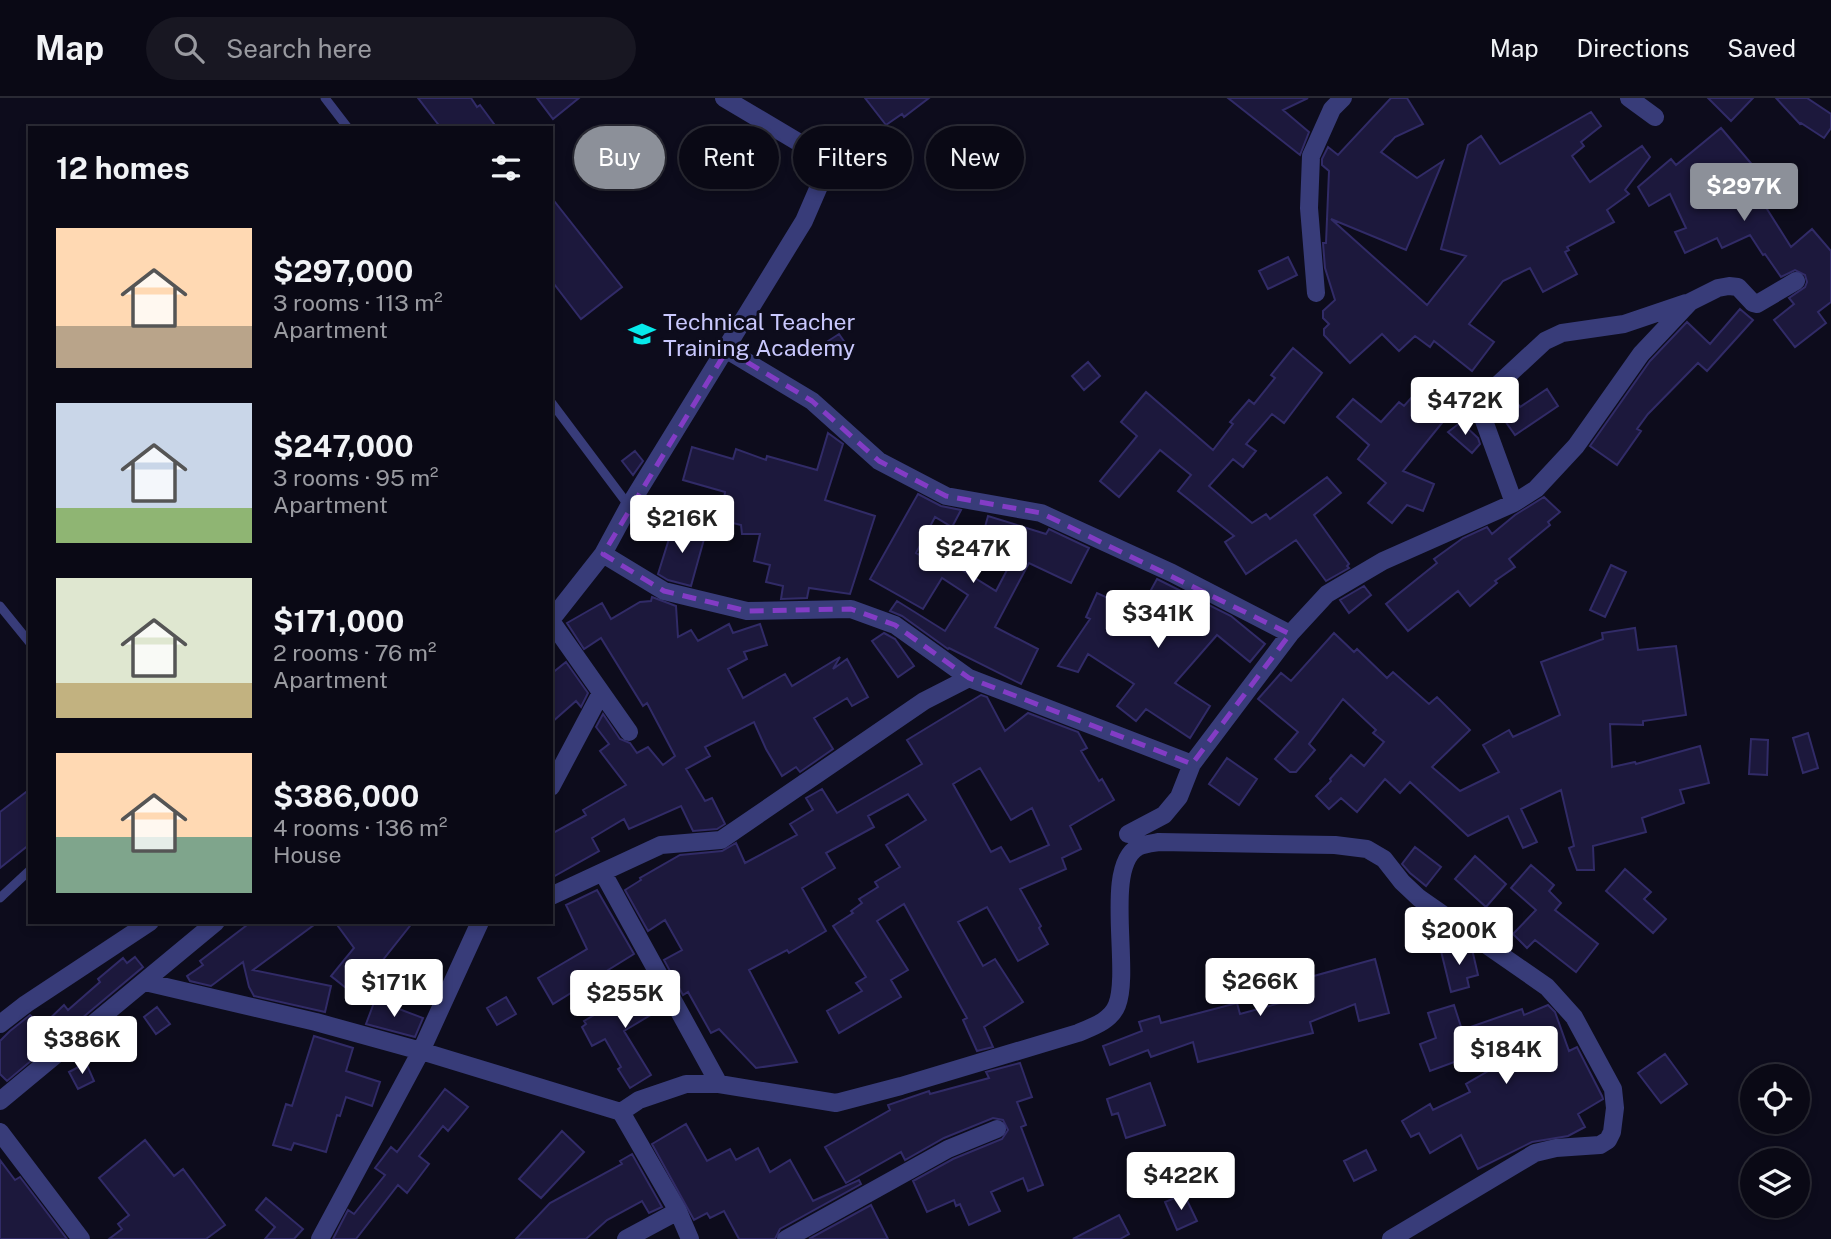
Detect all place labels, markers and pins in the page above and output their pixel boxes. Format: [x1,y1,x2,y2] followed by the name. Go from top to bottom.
[1695,164,1793,223] pin: $297K
[663,308,856,361] place label: Technical Teacher Training Academy
[627,319,657,349] school or university icon: Technical Teacher Training Academy
[1416,378,1514,437] pin: $472K
[633,496,731,555] pin: $216K
[924,526,1022,585] pin: $247K
[1109,590,1207,650] pin: $341K
[1410,908,1508,967] pin: $200K
[1211,958,1309,1018] pin: $266K
[345,960,443,1019] pin: $171K
[576,970,674,1030] pin: $255K
[33,1016,131,1076] pin: $386K
[1457,1026,1555,1086] pin: $184K
[1132,1152,1230,1212] pin: $422K

